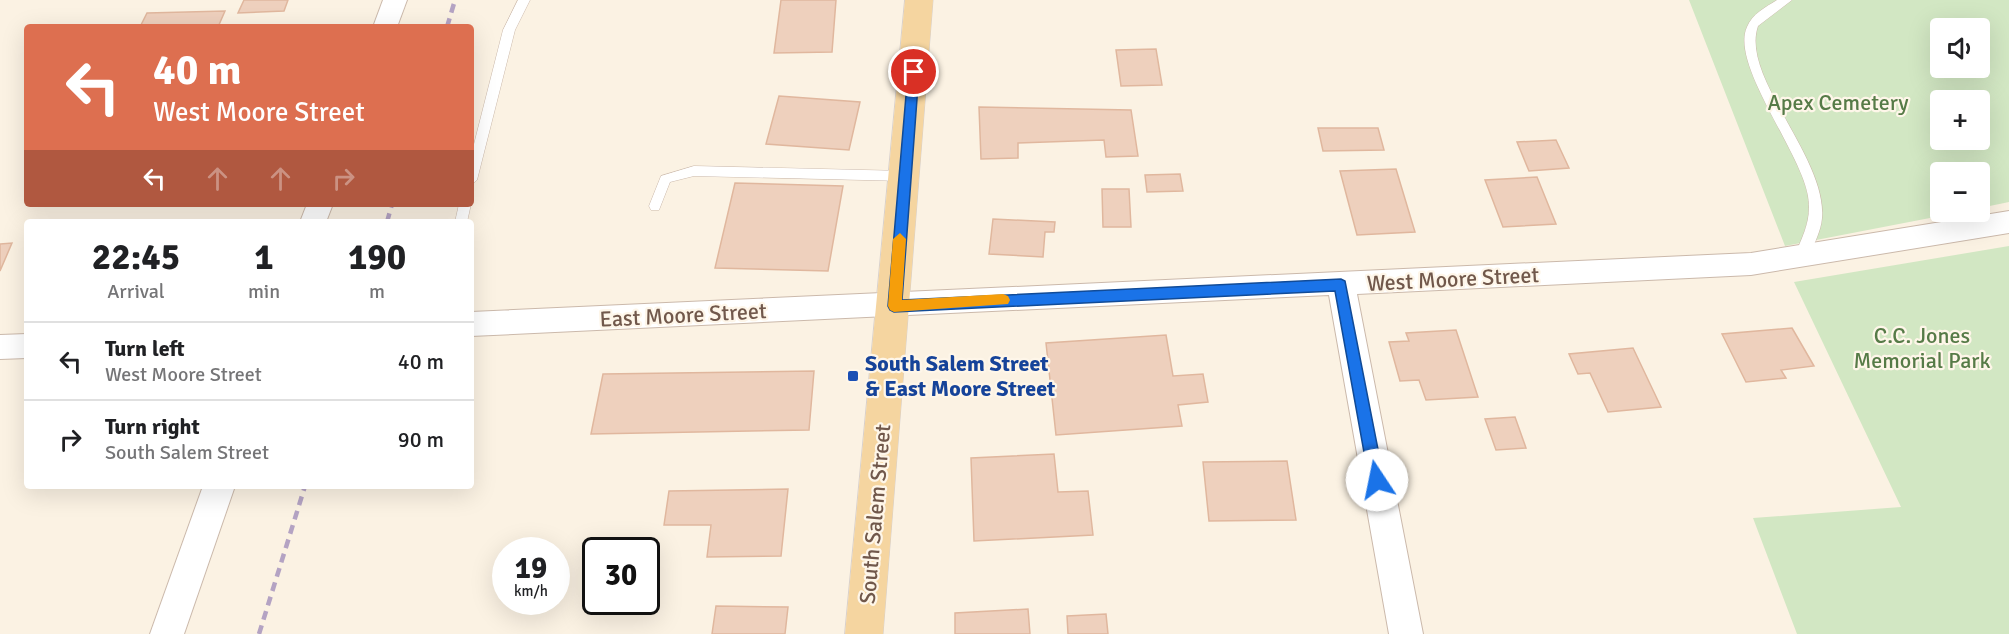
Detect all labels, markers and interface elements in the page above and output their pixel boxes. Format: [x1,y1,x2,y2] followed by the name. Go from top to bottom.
[1930,18,1990,222] map controls
[1930,18,1990,78] button: sound
[153,45,242,96] text: 40 m
[888,46,939,97] pin
[54,48,132,126] icon: left
[897,55,930,88] icon: arrive
[1767,89,1909,116] park label: Apex Cemetery
[1930,90,1990,150] button: +
[153,96,365,129] text: West Moore Street
[138,162,171,195] icon: left
[201,162,234,195] icon: ahead
[264,162,297,195] icon: ahead
[327,162,360,195] icon: right
[1930,162,1990,222] button: −
[92,235,180,280] text: 22:45
[254,235,274,280] text: 1
[348,235,406,280] text: 190
[1366,261,1540,297] street label: West Moore Street
[107,279,165,304] text: Arrival
[248,279,280,304] text: min
[369,279,385,304] text: m
[599,297,767,333] street label: East Moore Street
[1854,322,1990,374] park label: C.C. Jones Memorial Park
[105,335,185,362] text: Turn left
[54,345,87,378] icon: left
[398,348,444,375] text: 40 m
[865,350,1055,402] place label: South Salem Street & East Moore Street
[105,362,262,387] text: West Moore Street
[846,369,860,383] marker: South Salem Street & East Moore Street
[105,413,200,440] text: Turn right
[54,423,87,456] icon: right
[854,423,896,605] street label: South Salem Street
[398,426,444,453] text: 90 m
[105,440,269,465] text: South Salem Street
[1345,448,1409,512] position arrow
[582,537,660,615] speed limit sign: 30
[515,550,547,587] text: 19
[514,582,548,600] text: km/h

